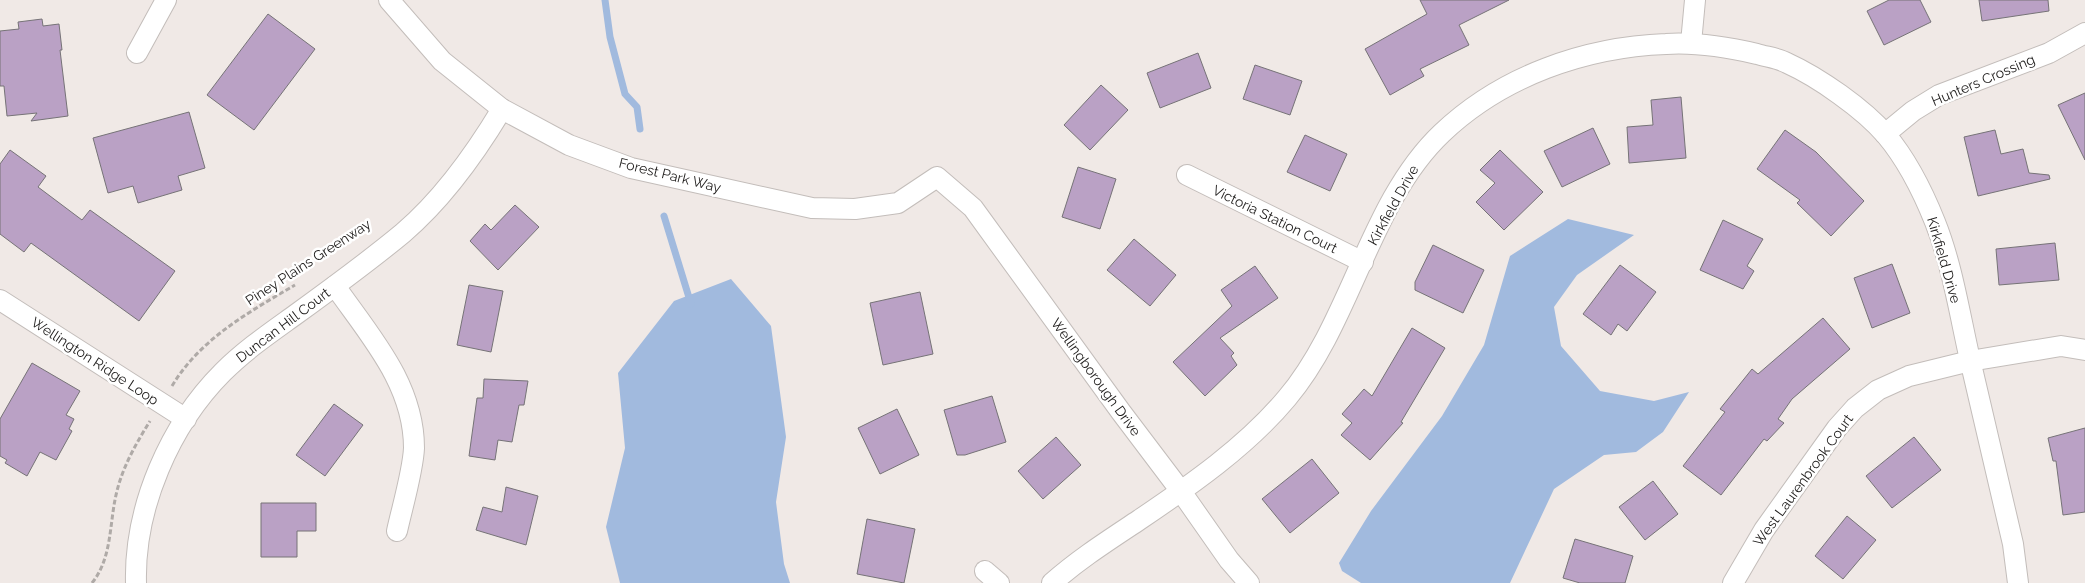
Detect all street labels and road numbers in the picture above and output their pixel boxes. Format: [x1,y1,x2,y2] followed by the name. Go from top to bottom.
[1929,51,2037,109] street label: Hunters Crossing
[617,155,723,196] street label: Forest Park Way
[1364,162,1422,248] street label: Kirkfield Drive
[1210,182,1340,256] street label: Victoria Station Court
[243,215,374,308] street label: Piney Plains Greenway
[1924,215,1964,305] street label: Kirkfield Drive
[233,284,333,366] street label: Duncan Hill Court
[28,314,162,408] street label: Wellington Ridge Loop
[1048,315,1144,439] street label: Wellingborough Drive
[1750,411,1856,549] street label: West Laurenbrook Court

